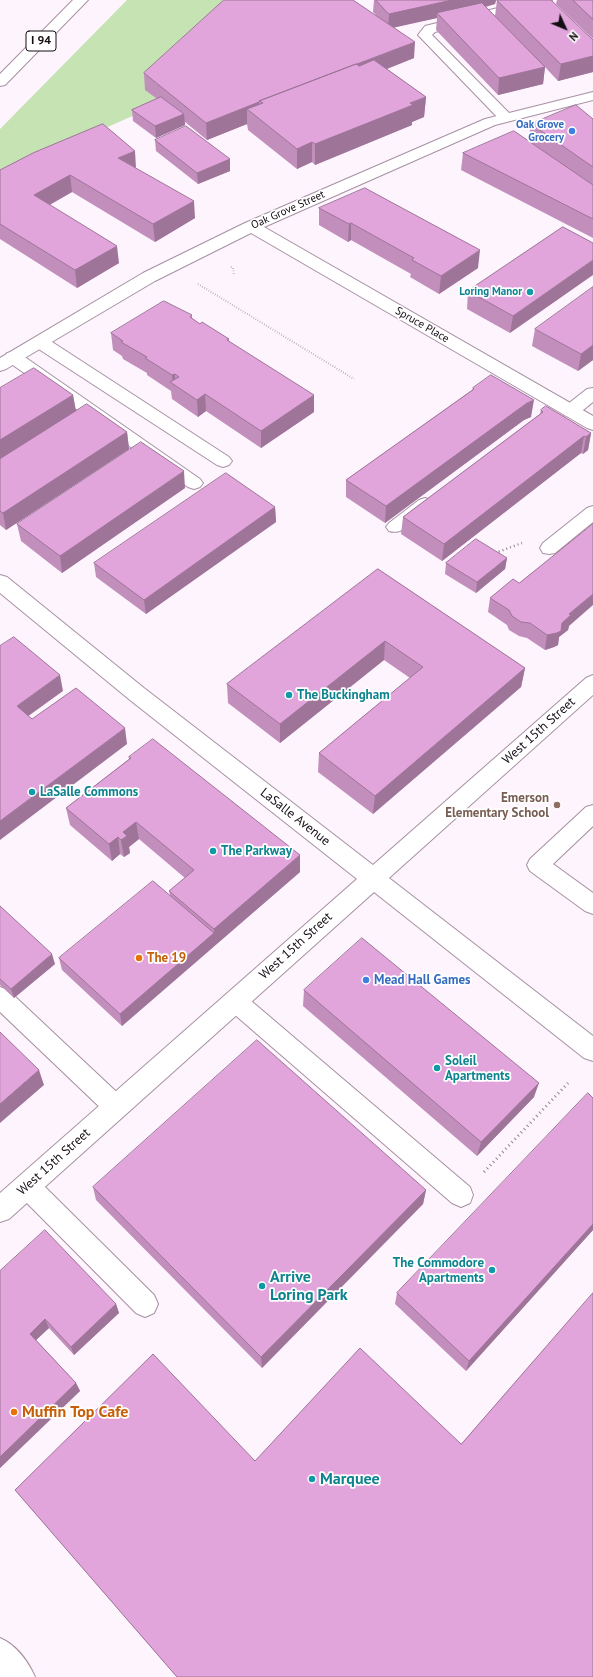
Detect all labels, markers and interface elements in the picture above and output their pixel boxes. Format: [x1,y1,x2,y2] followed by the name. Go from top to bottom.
[545,8,585,48] north arrow
[566,29,581,44] text: N
[26,31,56,51] road number: I 94
[516,118,564,144] place label: Oak Grove Grocery
[567,126,577,136] marker: Oak Grove Grocery
[249,188,327,232] street label: Oak Grove Street
[459,285,522,299] place label: Loring Manor
[525,287,535,297] marker: Loring Manor
[393,304,451,346] street label: Spruce Place
[297,687,390,703] place label: The Buckingham
[284,690,294,700] marker: The Buckingham
[499,694,579,768] street label: West 15th Street
[40,784,138,800] place label: LaSalle Commons
[257,785,333,849] street label: LaSalle Avenue
[27,787,37,797] marker: LaSalle Commons
[445,790,549,821] place label: Emerson Elementary School
[552,800,562,810] marker: Emerson Elementary School
[221,843,292,859] place label: The Parkway
[208,846,218,856] marker: The Parkway
[256,909,336,983] street label: West 15th Street
[147,950,186,966] place label: The 19
[134,953,144,963] marker: The 19
[374,972,471,988] place label: Mead Hall Games
[361,975,371,985] marker: Mead Hall Games
[445,1053,510,1084] place label: Soleil Apartments
[432,1063,442,1073] marker: Soleil Apartments
[14,1125,94,1199] street label: West 15th Street
[393,1255,484,1286] place label: The Commodore Apartments
[487,1265,497,1275] marker: The Commodore Apartments
[270,1267,348,1305] place label: Arrive Loring Park
[257,1281,267,1291] marker: Arrive Loring Park
[22,1402,128,1422] place label: Muffin Top Cafe
[9,1407,19,1417] marker: Muffin Top Cafe
[320,1469,380,1489] place label: Marquee
[307,1474,317,1484] marker: Marquee

